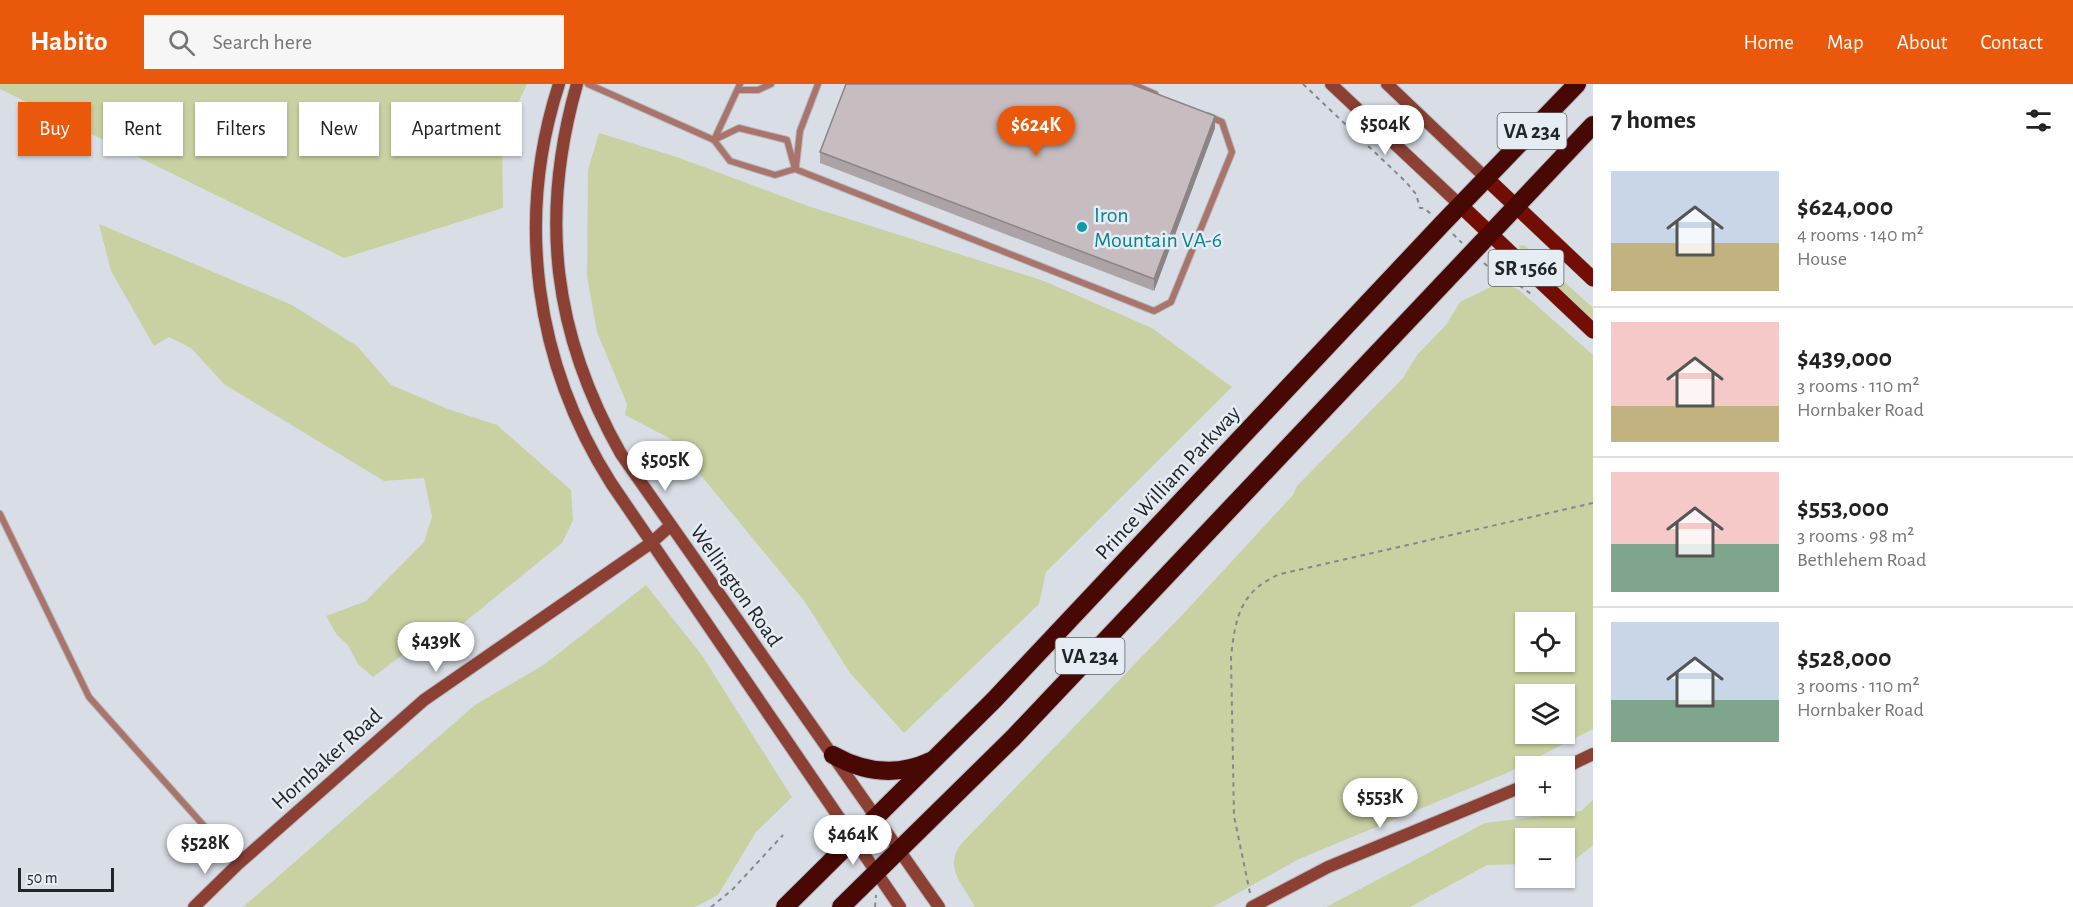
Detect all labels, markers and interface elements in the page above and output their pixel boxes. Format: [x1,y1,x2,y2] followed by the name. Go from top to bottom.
[144,15,564,69] search box
[165,26,198,59] icon: search
[30,28,108,56] text: Habito
[213,31,312,53] text: Search here
[1743,32,1794,53] text: Home
[1827,32,1864,53] text: Map
[1897,32,1947,53] text: About
[1980,32,2043,53] text: Contact
[18,102,91,156] chip: Buy
[103,102,183,156] chip: Rent
[195,102,287,156] chip: Filters
[299,102,379,156] chip: New
[391,102,522,156] chip: Apartment
[2022,104,2055,137] icon: filters
[1343,105,1427,156] pin: $504K
[994,106,1078,157] pin: $624K
[1611,107,1696,133] text: 7 homes
[1498,113,1567,149] road number: VA 234
[1360,114,1410,134] text: $504K
[1011,115,1061,135] text: $624K
[1797,194,1893,220] text: $624,000
[1659,195,1731,267] icon: home
[1094,204,1222,251] place label: Iron Mountain VA-6
[1075,220,1089,234] marker: Iron Mountain VA-6
[1797,225,1924,245] text: 4 rooms · 140 m²
[1797,249,1847,269] text: House
[1488,250,1564,286] road number: SR 1566
[1797,345,1892,371] text: $439,000
[1659,346,1731,418] icon: home
[1797,376,1920,396] text: 3 rooms · 110 m²
[1797,400,1924,420] text: Hornbaker Road
[1091,401,1245,564] street label: Prince William Parkway
[623,441,707,492] pin: $505K
[641,450,689,470] text: $505K
[1797,495,1889,521] text: $553,000
[1659,496,1731,568] icon: home
[686,521,786,651] street label: Wellington Road
[1797,526,1914,546] text: 3 rooms · 98 m²
[1797,550,1926,570] text: Bethlehem Road
[1515,612,1575,888] map controls
[1515,612,1575,672] button: locate
[394,622,478,673] pin: $439K
[411,631,461,651] text: $439K
[1056,638,1124,674] road number: VA 234
[1797,645,1892,671] text: $528,000
[1659,646,1731,718] icon: home
[1797,676,1920,696] text: 3 rooms · 110 m²
[1515,684,1575,744] button: layers
[1797,700,1924,720] text: Hornbaker Road
[267,704,386,814] street label: Hornbaker Road
[1515,756,1575,816] button: +
[1338,778,1422,829] pin: $553K
[1357,787,1403,807] text: $553K
[811,815,895,866] pin: $464K
[163,824,247,875] pin: $528K
[828,824,878,844] text: $464K
[1515,828,1575,888] button: −
[181,833,229,853] text: $528K
[18,865,114,892] scale bar
[27,870,58,886] text: 50 m

